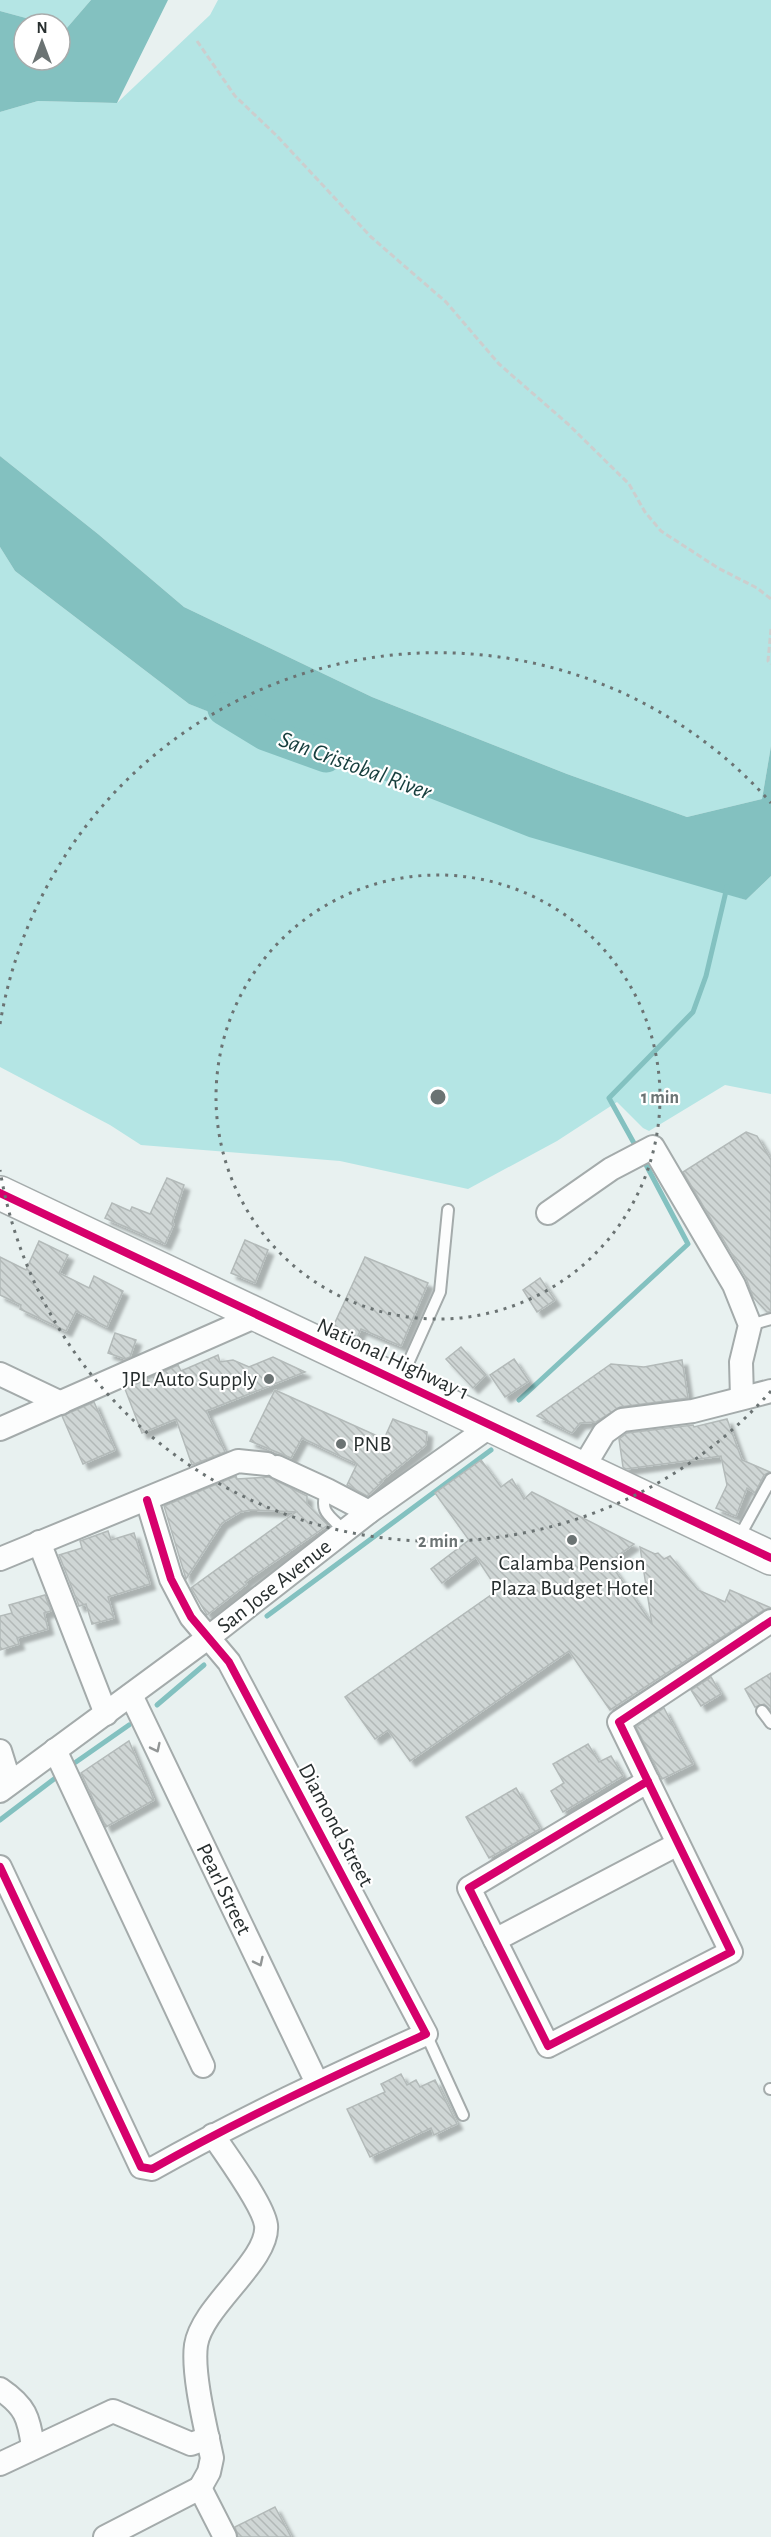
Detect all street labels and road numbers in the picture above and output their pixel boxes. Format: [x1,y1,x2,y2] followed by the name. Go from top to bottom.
[313,1314,473,1404] street label: National Highway 1
[213,1535,335,1637] street label: San Jose Avenue
[294,1760,378,1890] street label: Diamond Street
[193,1840,255,1938] street label: Pearl Street

